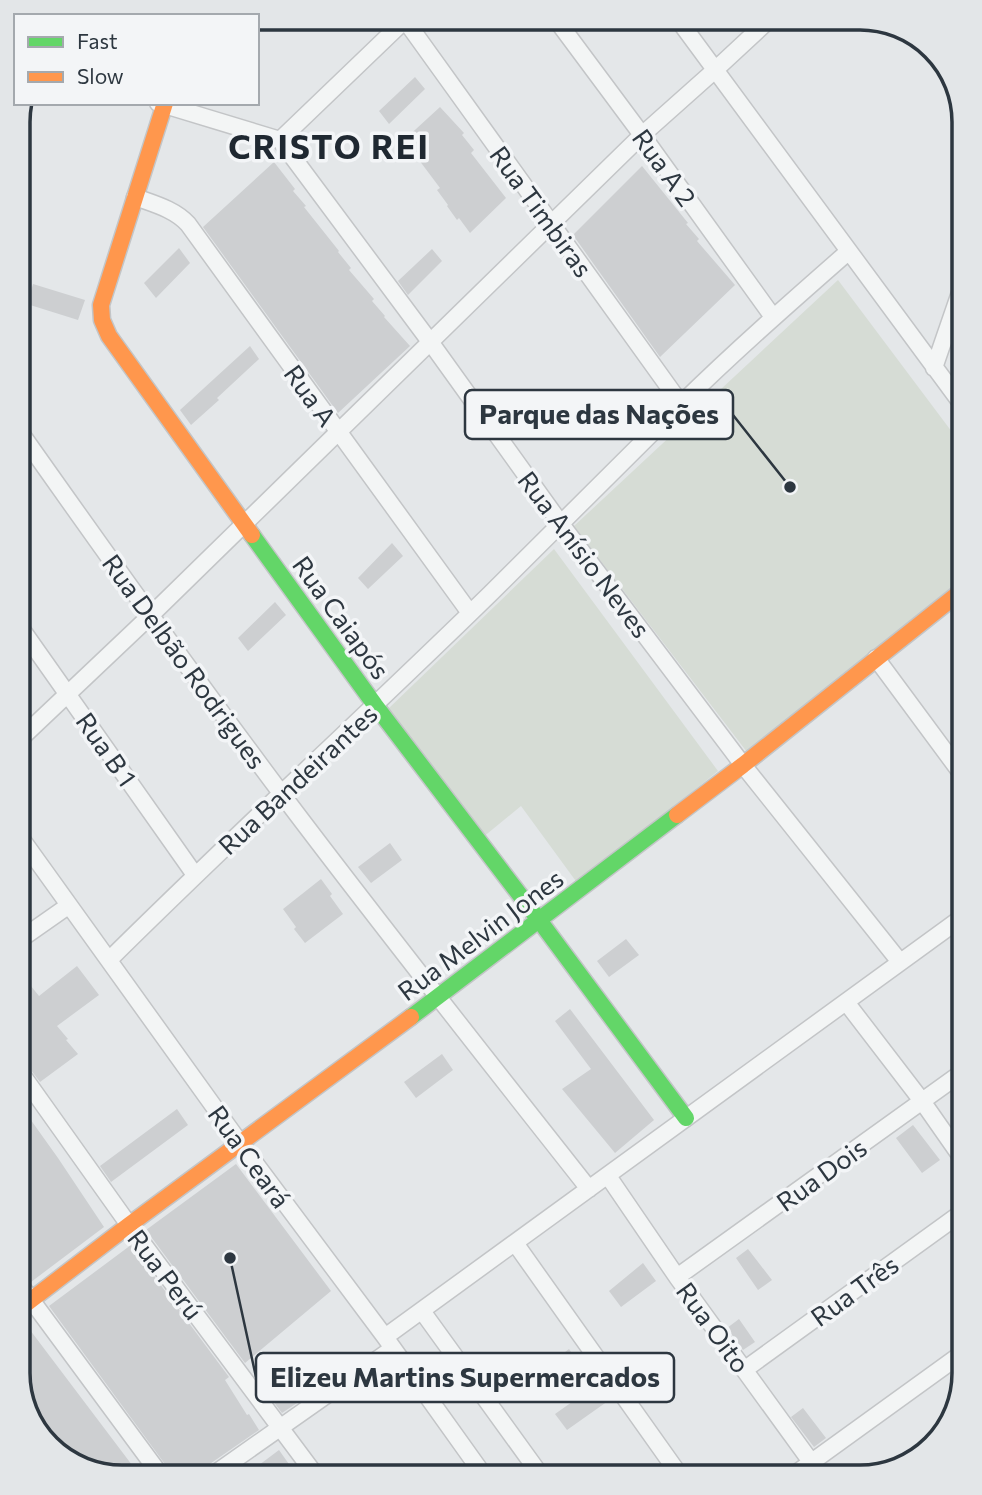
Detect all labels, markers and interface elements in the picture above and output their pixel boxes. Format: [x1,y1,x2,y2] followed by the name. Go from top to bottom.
[14,14,259,105] legend
[77,28,118,53] text: Fast
[77,63,124,88] text: Slow
[627,122,703,212] street label: Rua A 2
[228,125,430,166] district label: CRISTO REI
[484,140,600,282] street label: Rua Timbiras
[278,358,344,432] street label: Rua A
[465,390,733,439] callout: Parque das Nações
[479,396,719,430] text: Parque das Nações
[512,465,658,643] street label: Rua Anísio Neves
[97,548,273,774] street label: Rua Delbão Rodrigues
[287,549,397,685] street label: Rua Caiapós
[211,698,383,860] street label: Rua Bandeirantes
[70,706,144,792] street label: Rua B 1
[391,862,569,1006] street label: Rua Melvin Jones
[202,1099,298,1213] street label: Rua Ceará
[770,1131,872,1217] street label: Rua Dois
[122,1223,210,1325] street label: Rua Perú
[804,1248,904,1332] street label: Rua Três
[671,1276,757,1378] street label: Rua Oito
[256,1353,674,1402] callout: Elizeu Martins Supermercados
[270,1359,660,1393] text: Elizeu Martins Supermercados

